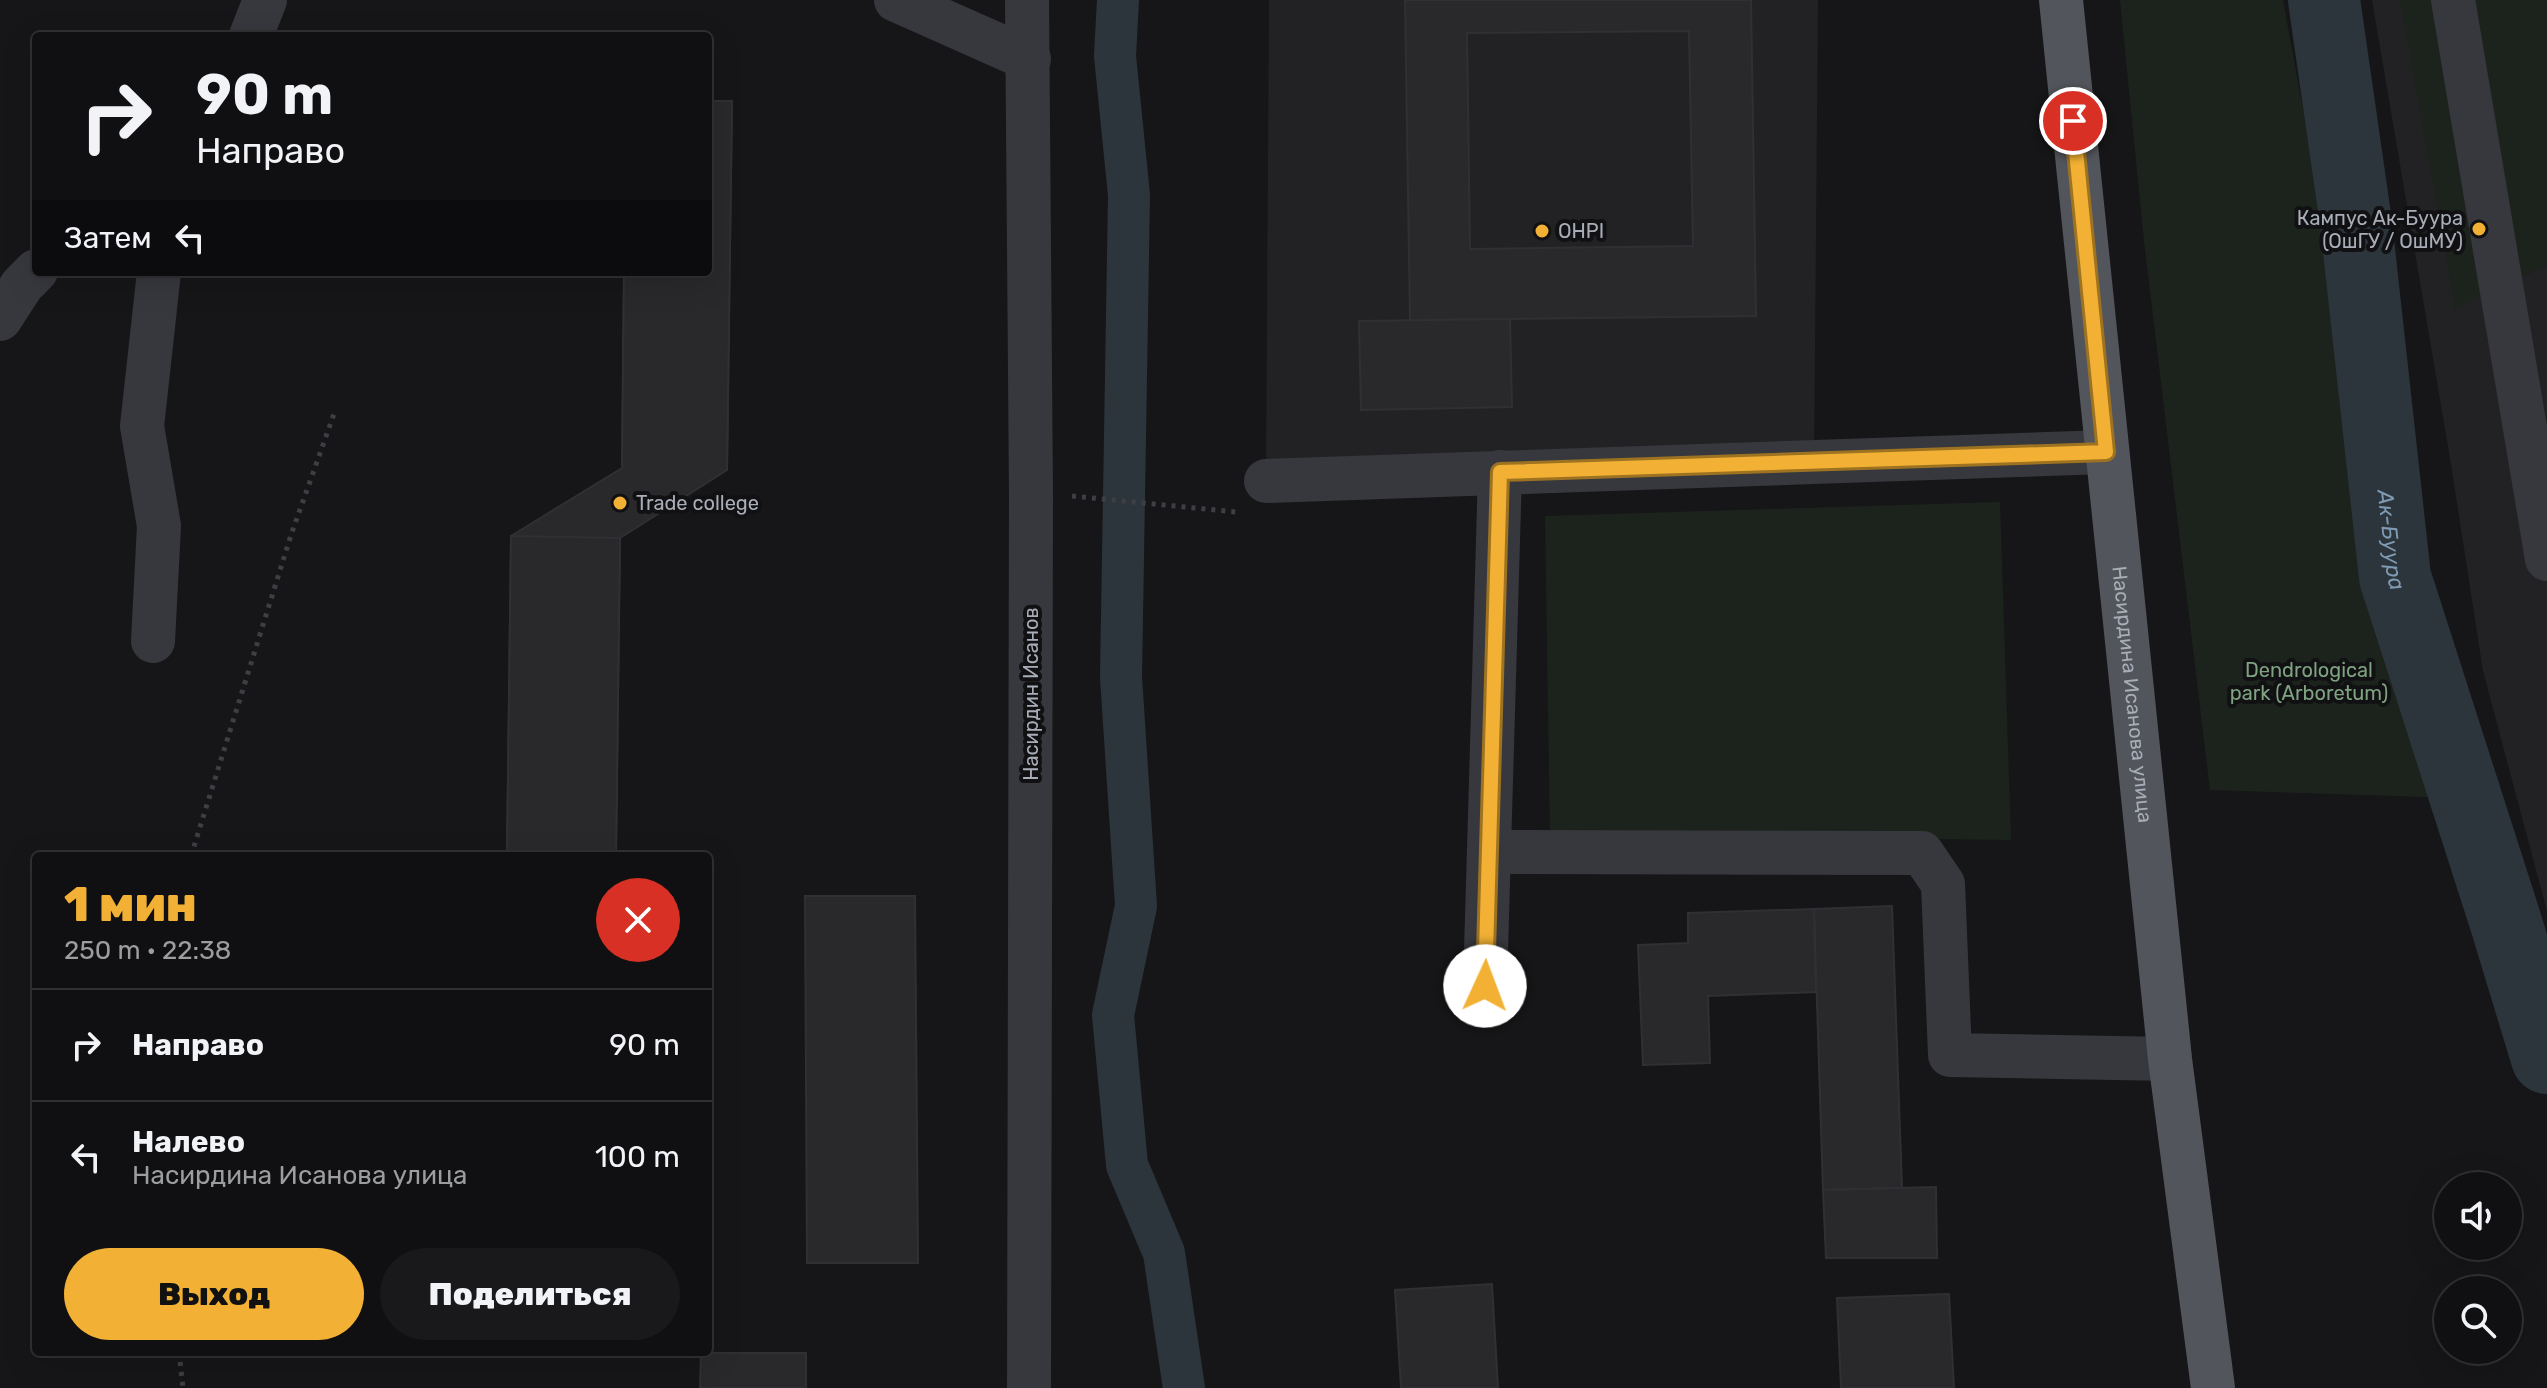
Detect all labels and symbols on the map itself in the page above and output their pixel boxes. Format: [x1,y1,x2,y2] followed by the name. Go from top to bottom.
[2039,87,2107,155] pin
[2297,206,2463,253] place label: Кампус Ак-Буура (ОшГУ / ОшМУ)
[1558,219,1604,243] place label: OHPI
[2470,220,2488,238] marker: Кампус Ак-Буура (ОшГУ / ОшМУ)
[1533,222,1551,240] marker: OHPI
[2371,487,2411,594] water label: Ак-Буура
[636,491,759,515] place label: Trade college
[611,494,629,512] marker: Trade college
[2107,565,2158,824] street label: Насирдина Исанова улица
[1019,607,1043,781] street label: Насирдин Исанов
[2230,658,2388,705] park label: Dendrological park (Arboretum)
[1443,944,1527,1028] position arrow

